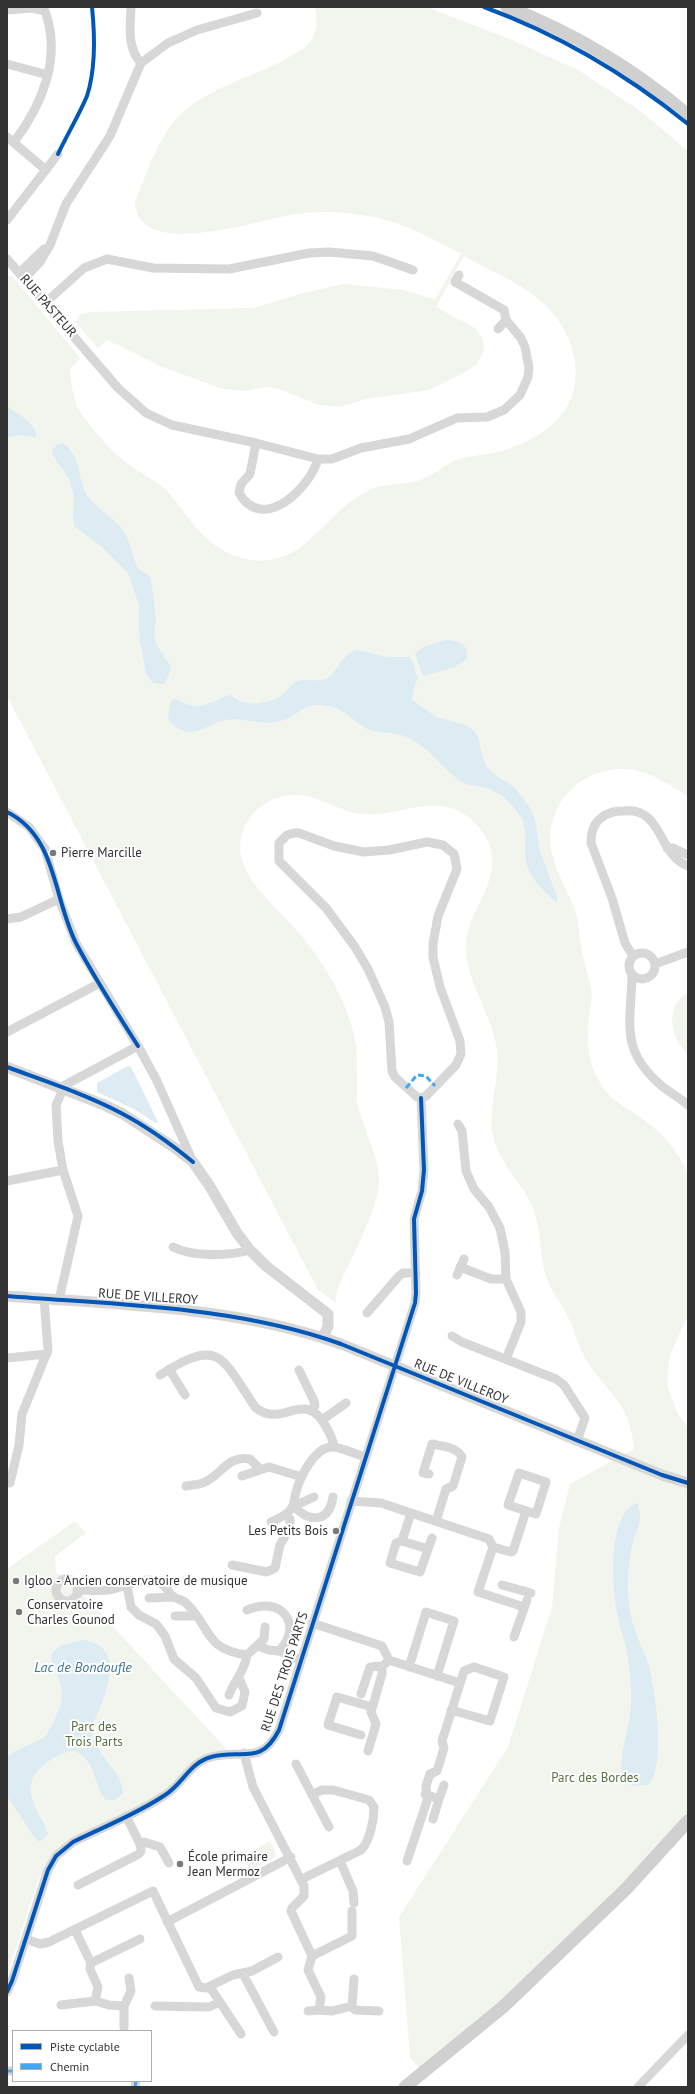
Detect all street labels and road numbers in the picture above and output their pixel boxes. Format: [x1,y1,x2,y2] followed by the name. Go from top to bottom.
[17,271,79,341] street label: RUE PASTEUR
[98,1286,198,1308] street label: RUE DE VILLEROY
[412,1356,510,1408] street label: RUE DE VILLEROY
[258,1610,312,1734] street label: RUE DES TROIS PARTS

